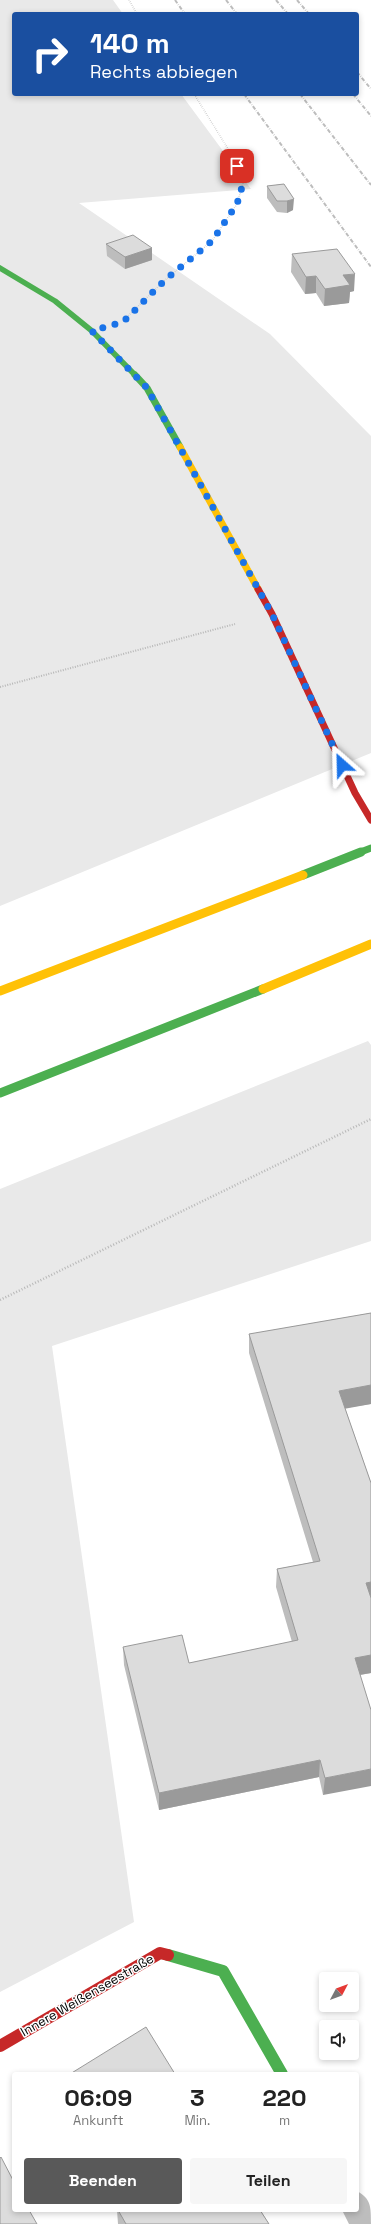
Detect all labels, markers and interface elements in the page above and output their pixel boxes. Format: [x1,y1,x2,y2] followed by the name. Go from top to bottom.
[90,25,170,61] text: 140 m
[24,28,76,80] icon: right
[90,60,238,83] text: Rechts abbiegen
[220,149,254,183] pin
[226,155,248,177] icon: arrive
[321,744,363,786] position arrow
[17,1950,157,2040] street label: Innere Weißenseestraße
[319,1972,359,2012] north arrow
[319,1972,359,2060] map controls
[319,2020,359,2060] button: sound
[64,2082,132,2113] text: 06:09
[190,2082,205,2113] text: 3
[263,2082,307,2113] text: 220
[73,2112,123,2129] text: Ankunft
[185,2112,210,2129] text: Min.
[279,2112,290,2129] text: m
[24,2158,182,2204] button: Beenden
[190,2158,347,2204] button: Teilen

